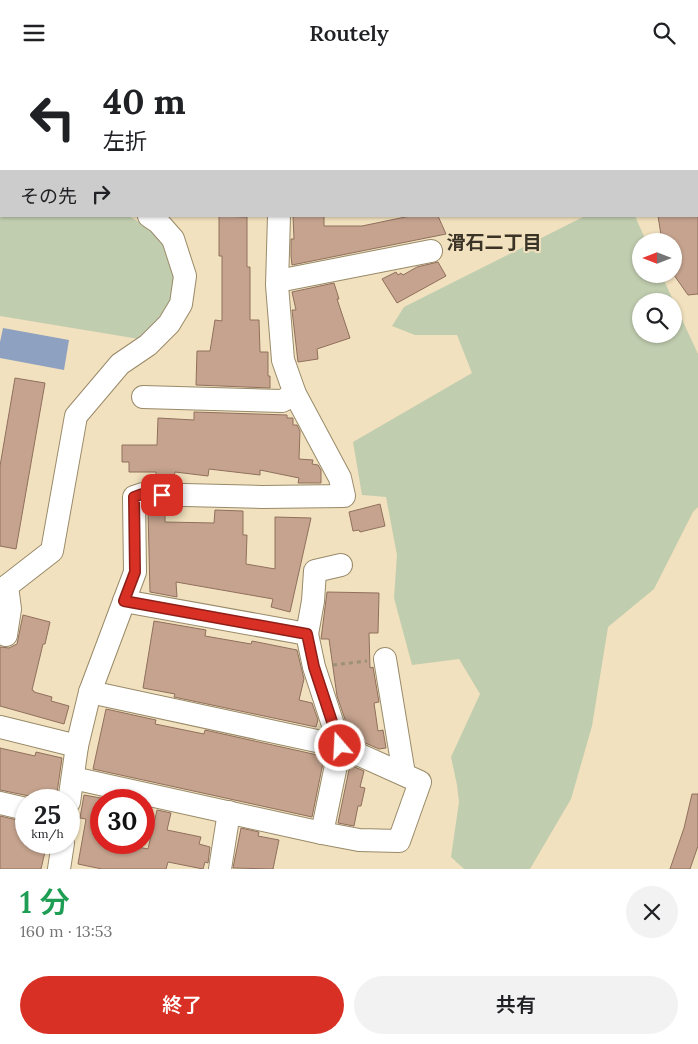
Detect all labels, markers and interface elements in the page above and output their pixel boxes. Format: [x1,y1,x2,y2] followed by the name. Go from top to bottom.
[20,19,48,47] icon: menu
[309,19,389,47] text: Routely
[650,19,678,47] icon: search
[103,79,186,124] text: 40 m
[20,85,85,150] icon: left
[103,127,147,155] text: 左折
[87,180,115,208] icon: right
[20,184,77,208] text: その先
[446,230,542,254] district label: 滑石二丁目
[632,233,682,283] north arrow
[632,233,682,343] map controls
[632,293,682,343] button: search
[141,474,183,516] pin
[148,481,176,509] icon: arrive
[313,719,365,771] position arrow
[90,789,155,854] speed limit sign: 30
[34,799,61,831] text: 25
[31,826,64,841] text: km/h
[20,883,70,921] text: 1 分
[626,886,678,938] button: close
[20,921,112,941] text: 160 m · 13:53
[20,976,344,1034] button: 終了
[354,976,678,1034] button: 共有

